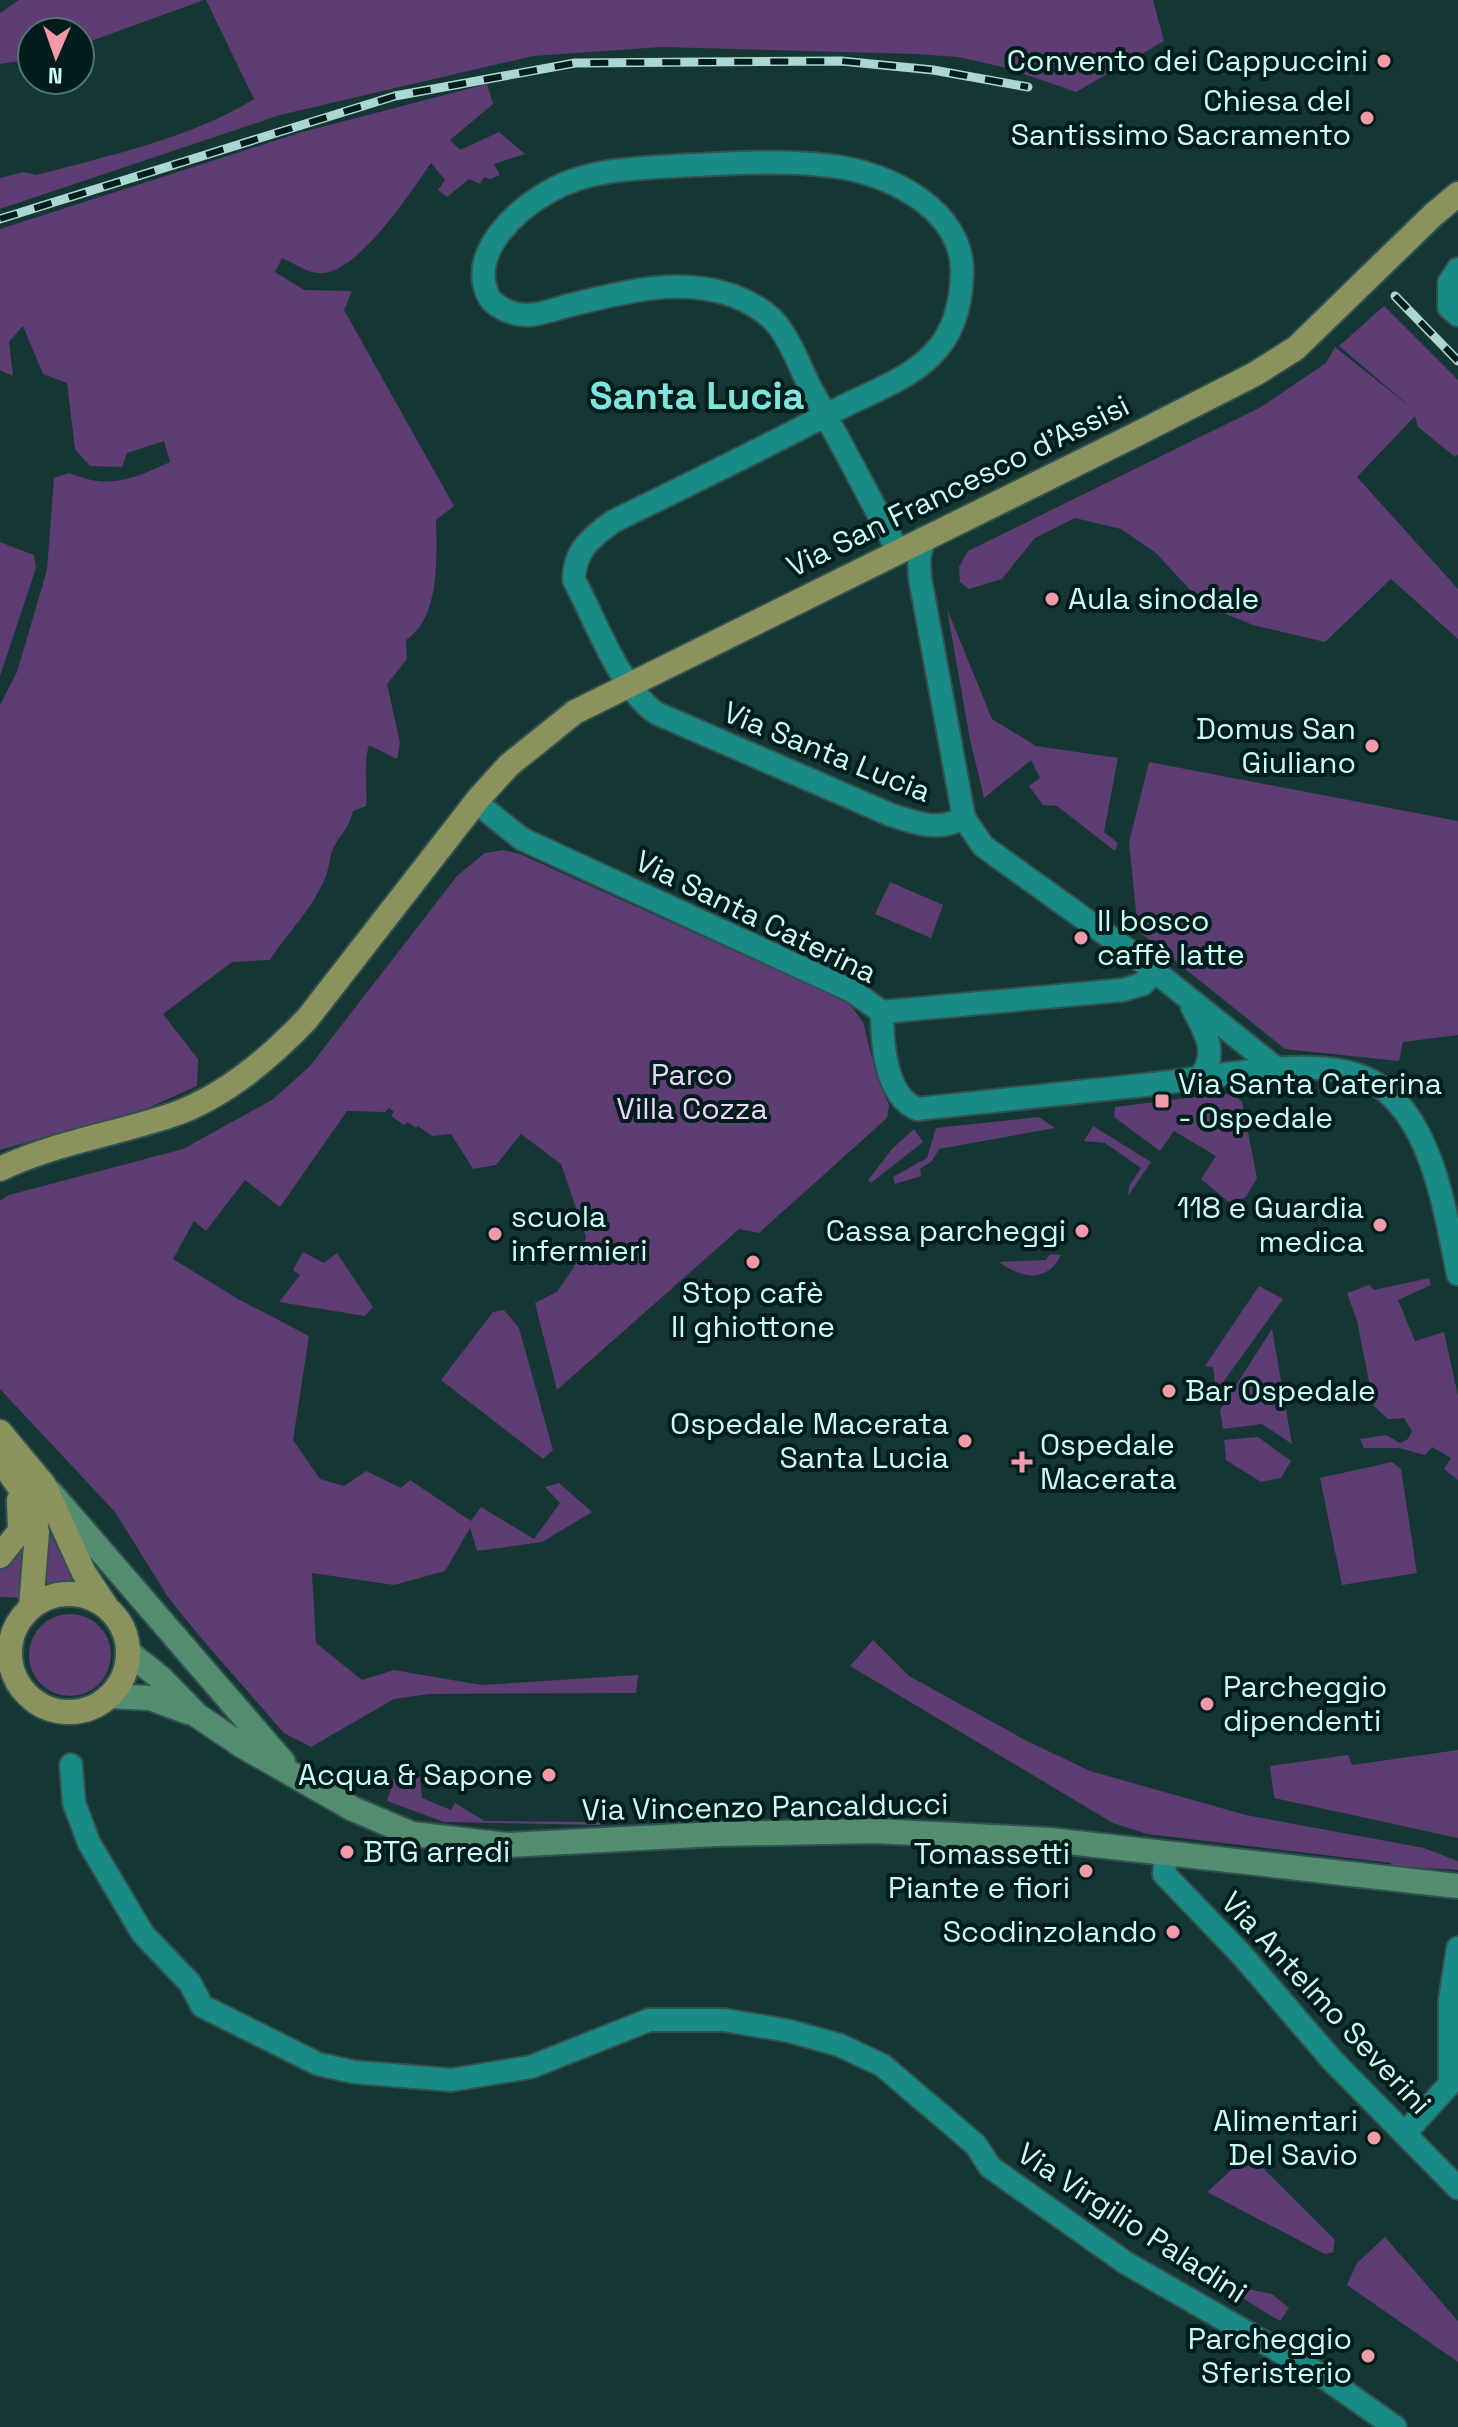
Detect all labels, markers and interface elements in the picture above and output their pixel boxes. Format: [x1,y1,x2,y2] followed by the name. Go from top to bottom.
[16,16,96,96] north arrow
[1007,41,1368,80] place label: Convento dei Cappuccini
[1375,52,1393,70] marker: Convento dei Cappuccini
[47,62,63,90] text: N
[1011,81,1351,154] place label: Chiesa del Santissimo Sacramento
[1358,109,1376,127] marker: Chiesa del Santissimo Sacramento
[589,372,805,420] district label: Santa Lucia
[780,386,1135,586] street label: Via San Francesco d'Assisi
[1068,579,1259,618] place label: Aula sinodale
[1043,590,1061,608] marker: Aula sinodale
[718,692,937,811] street label: Via Santa Lucia
[1196,709,1356,782] place label: Domus San Giuliano
[1363,737,1381,755] marker: Domus San Giuliano
[629,841,883,992] street label: Via Santa Caterina
[1097,901,1245,974] place label: Il bosco caffè latte
[1072,929,1090,947] marker: Il bosco caffè latte
[616,1055,768,1128] park label: Parco Villa Cozza
[1178,1064,1442,1137] place label: Via Santa Caterina - Ospedale
[1153,1092,1171,1110] marker: Via Santa Caterina - Ospedale
[1177,1188,1364,1261] place label: 118 e Guardia medica
[511,1197,648,1270] place label: scuola infermieri
[826,1211,1066,1250] place label: Cassa parcheggi
[1371,1216,1389,1234] marker: 118 e Guardia medica
[1073,1222,1091,1240] marker: Cassa parcheggi
[486,1225,504,1243] marker: scuola infermieri
[744,1253,762,1271] marker: Stop cafè Il ghiottone
[671,1273,835,1346] place label: Stop cafè Il ghiottone
[1185,1371,1376,1410] place label: Bar Ospedale
[1160,1382,1178,1400] marker: Bar Ospedale
[670,1404,949,1477] place label: Ospedale Macerata Santa Lucia
[1040,1425,1177,1498] place label: Ospedale Macerata
[956,1432,974,1450] marker: Ospedale Macerata Santa Lucia
[1011,1451,1033,1473] marker: Ospedale Macerata
[1223,1667,1387,1740] place label: Parcheggio dipendenti
[1198,1695,1216,1713] marker: Parcheggio dipendenti
[298,1755,533,1794] place label: Acqua & Sapone
[540,1766,558,1784] marker: Acqua & Sapone
[581,1784,949,1829] street label: Via Vincenzo Pancalducci
[363,1832,510,1871] place label: BTG arredi
[888,1834,1070,1907] place label: Tomassetti Piante e fiori
[338,1843,356,1861] marker: BTG arredi
[1077,1862,1095,1880] marker: Tomassetti Piante e fiori
[1213,1883,1440,2122] street label: Via Antelmo Severini
[943,1912,1157,1951] place label: Scodinzolando
[1164,1923,1182,1941] marker: Scodinzolando
[1213,2101,1358,2174] place label: Alimentari Del Savio
[1365,2129,1383,2147] marker: Alimentari Del Savio
[1010,2134,1255,2311] street label: Via Virgilio Paladini
[1188,2319,1352,2392] place label: Parcheggio Sferisterio
[1359,2347,1377,2365] marker: Parcheggio Sferisterio

